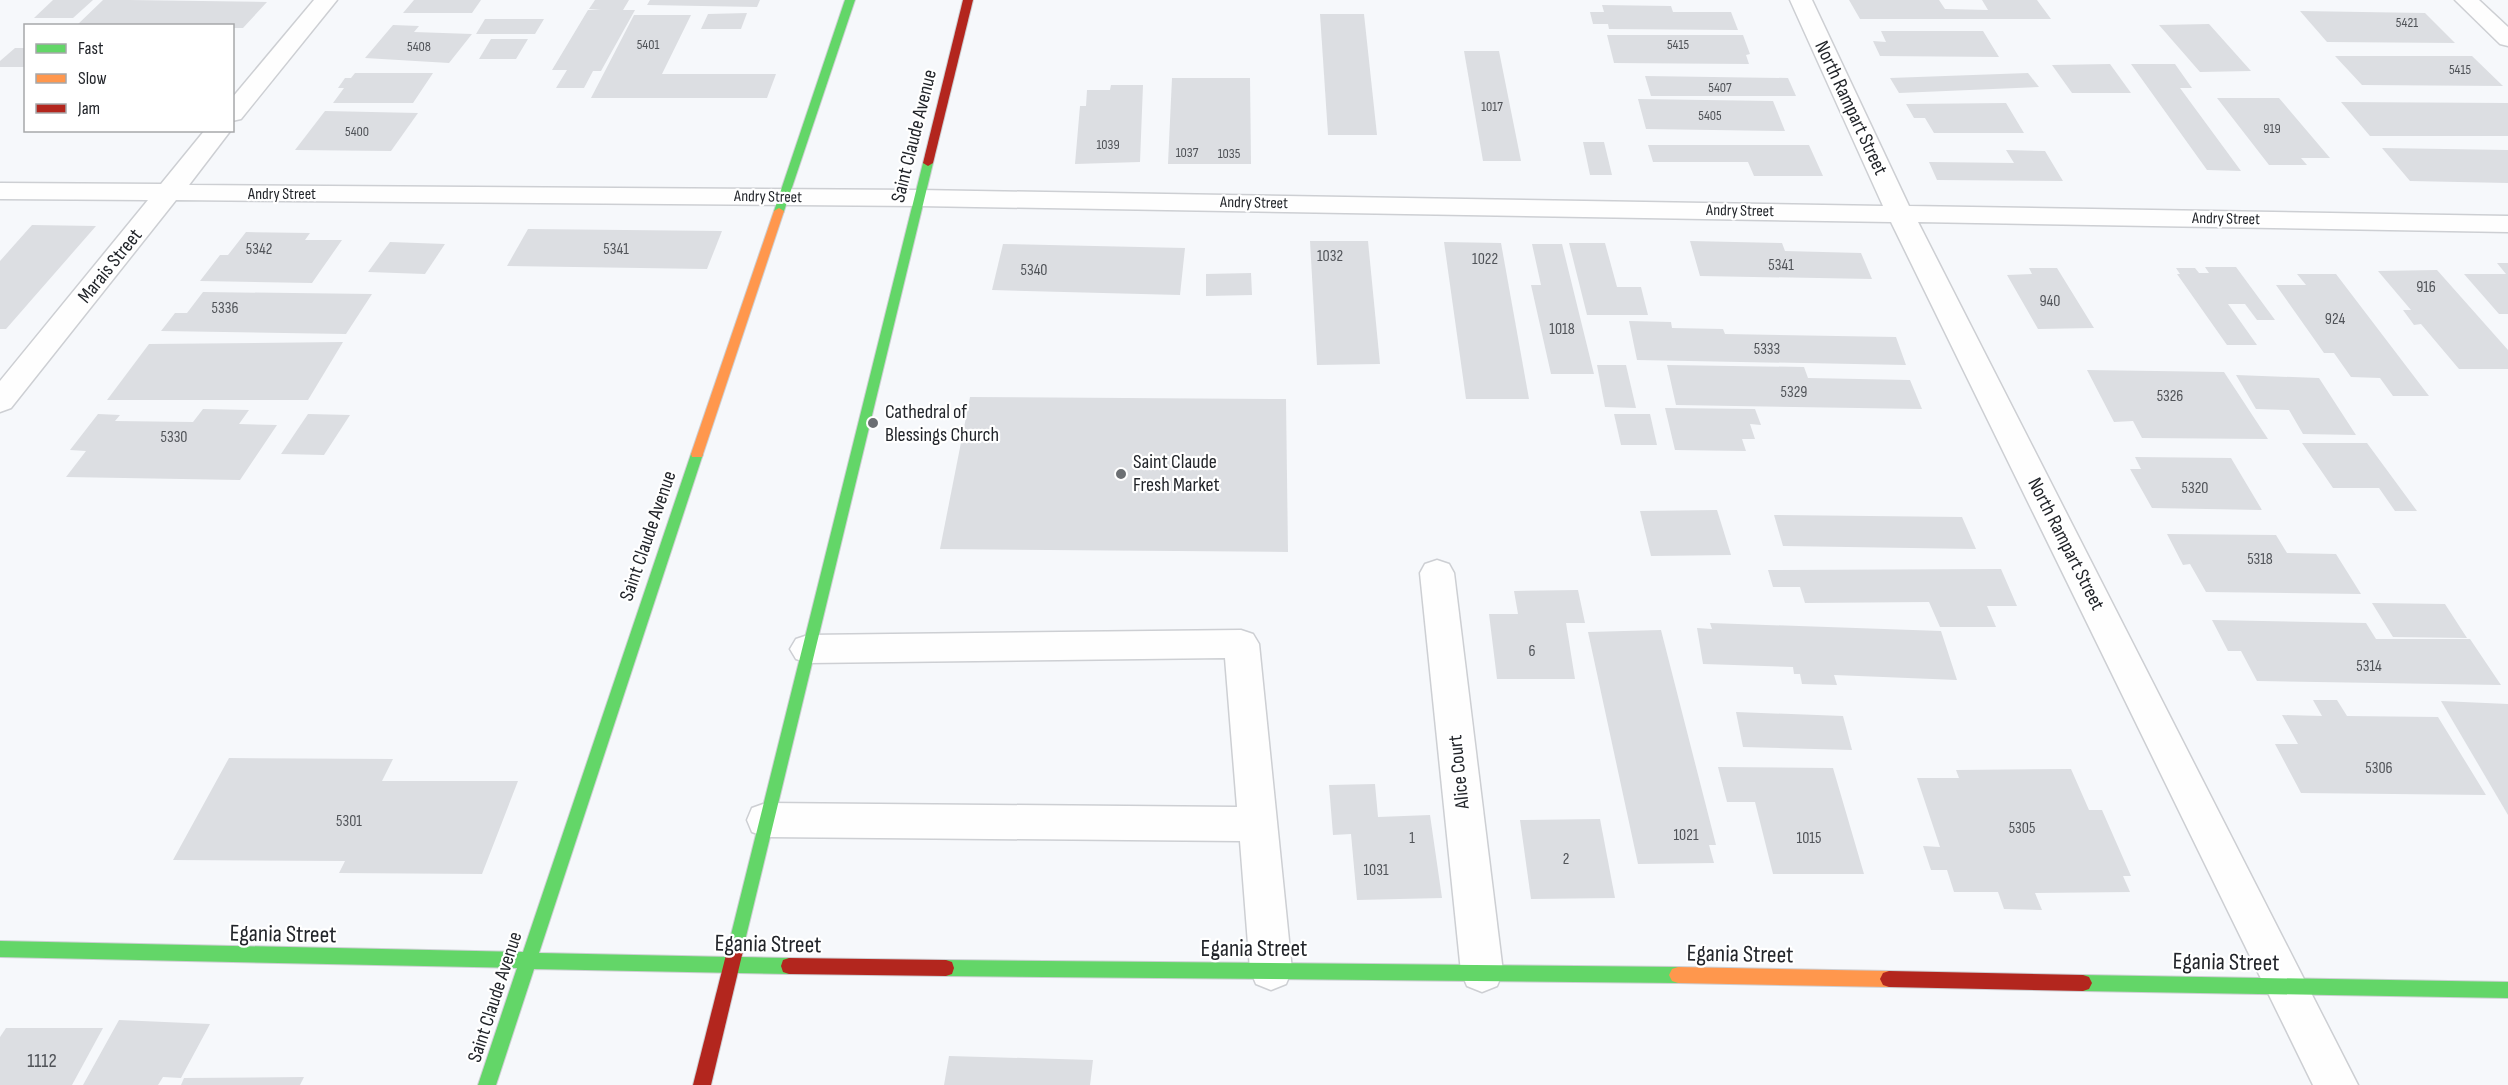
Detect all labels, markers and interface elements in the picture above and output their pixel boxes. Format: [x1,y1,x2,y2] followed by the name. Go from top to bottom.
[2396,14,2418,31] house number: 5421
[24,24,234,132] legend
[637,36,659,53] house number: 5401
[1667,36,1689,53] house number: 5415
[1809,37,1893,179] street label: North Rampart Street
[78,38,104,59] text: Fast
[407,38,431,55] house number: 5408
[2449,61,2471,78] house number: 5415
[886,67,942,205] street label: Saint Claude Avenue
[78,68,107,89] text: Slow
[1708,79,1732,96] house number: 5407
[77,98,100,119] text: Jam
[1481,98,1503,115] house number: 1017
[1698,107,1722,124] house number: 5405
[2263,120,2281,137] house number: 919
[345,123,369,140] house number: 5400
[1096,136,1120,153] house number: 1039
[1176,144,1199,161] house number: 1037
[1218,145,1241,162] house number: 1035
[247,185,316,204] street label: Andry Street
[733,187,802,207] street label: Andry Street
[1219,193,1288,213] street label: Andry Street
[1705,201,1774,221] street label: Andry Street
[2191,209,2260,229] street label: Andry Street
[73,224,147,308] street label: Marais Street
[246,240,272,259] house number: 5342
[603,240,629,259] house number: 5341
[1317,247,1343,266] house number: 1032
[1472,250,1498,269] house number: 1022
[1768,256,1794,275] house number: 5341
[1021,261,1047,280] house number: 5340
[2416,278,2436,297] house number: 916
[2040,292,2060,311] house number: 940
[212,299,238,318] house number: 5336
[2325,310,2345,329] house number: 924
[1549,320,1575,339] house number: 1018
[1754,340,1780,359] house number: 5333
[1781,383,1807,402] house number: 5329
[2157,387,2183,406] house number: 5326
[885,400,999,447] place label: Cathedral of Blessings Church
[866,416,880,430] marker: Cathedral of Blessings Church
[161,428,187,447] house number: 5330
[1133,450,1220,497] place label: Saint Claude Fresh Market
[1114,467,1128,481] marker: Saint Claude Fresh Market
[615,468,681,604] street label: Saint Claude Avenue
[2022,474,2110,614] street label: North Rampart Street
[2182,479,2208,498] house number: 5320
[2247,550,2273,569] house number: 5318
[1528,642,1536,661] house number: 6
[2356,657,2382,676] house number: 5314
[1443,734,1475,811] street label: Alice Court
[2365,759,2393,778] house number: 5306
[336,812,362,831] house number: 5301
[2009,819,2035,838] house number: 5305
[1674,826,1699,845] house number: 1021
[1409,829,1415,848] house number: 1
[1797,829,1821,848] house number: 1015
[1563,850,1569,869] house number: 2
[1363,861,1389,880] house number: 1031
[229,919,337,949] street label: Egania Street
[463,929,527,1065] street label: Saint Claude Avenue
[714,929,822,959] street label: Egania Street
[1201,934,1307,963] street label: Egania Street
[1686,939,1794,969] street label: Egania Street
[2172,947,2280,977] street label: Egania Street
[27,1049,57,1073] house number: 1112

